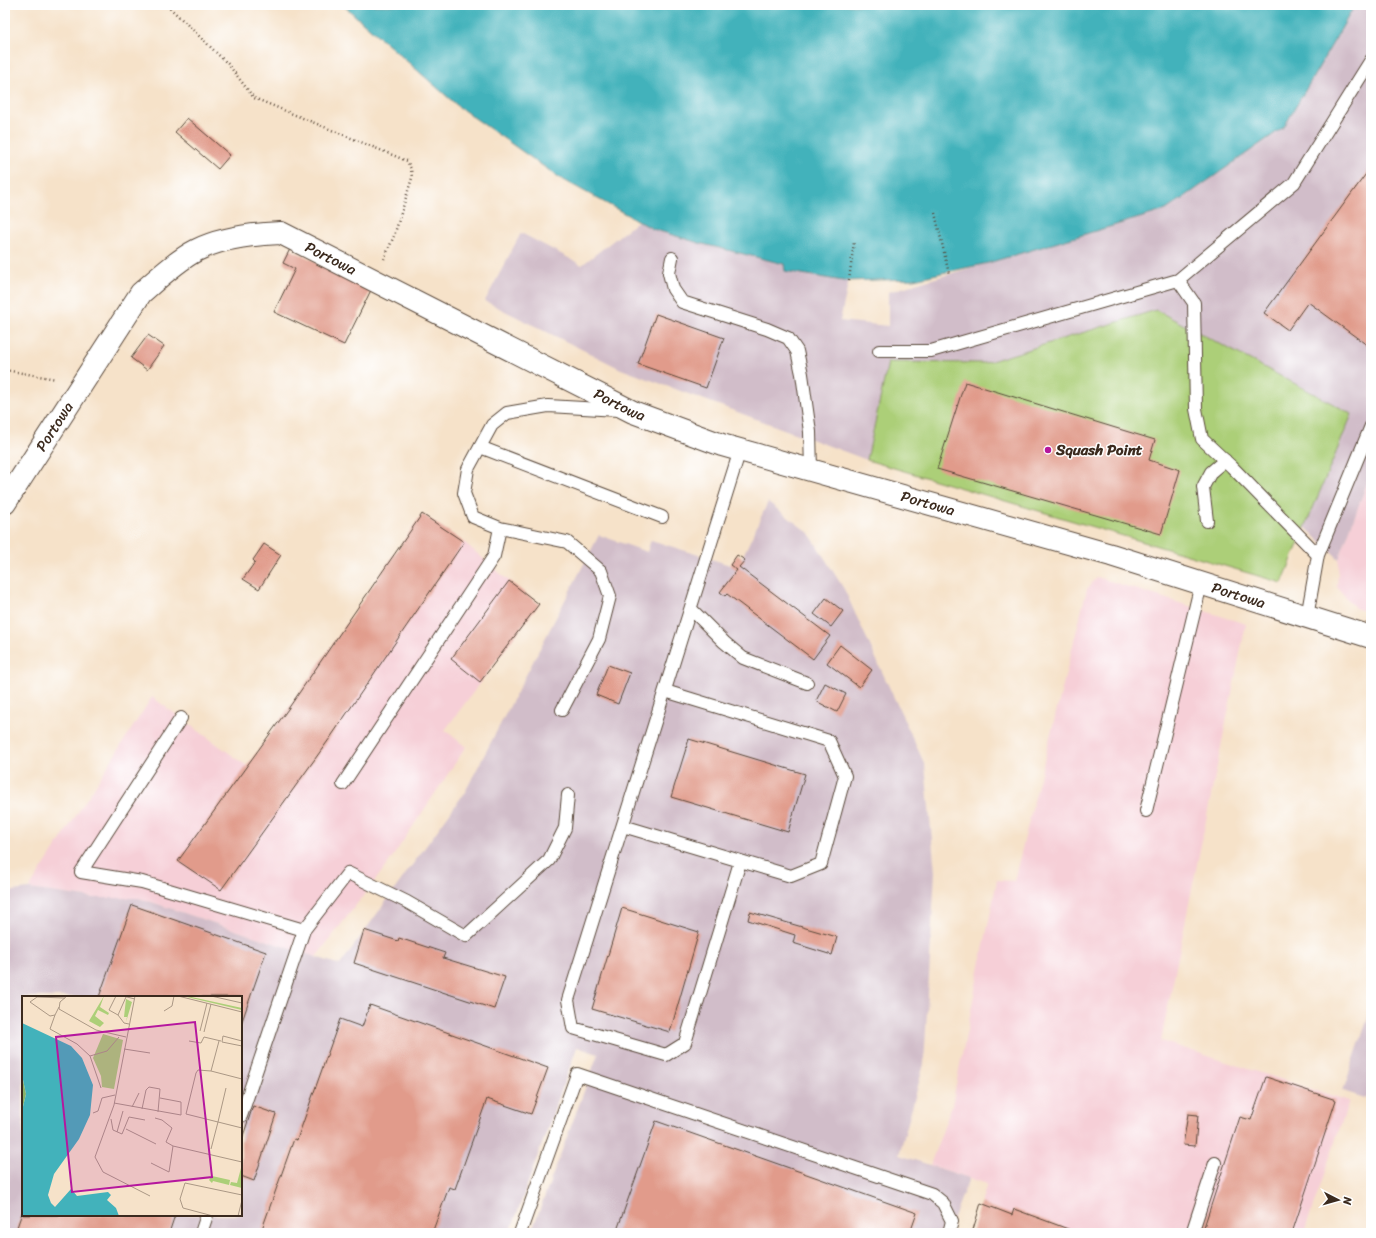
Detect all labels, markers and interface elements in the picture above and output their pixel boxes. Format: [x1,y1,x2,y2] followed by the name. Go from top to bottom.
[300,234,362,283] street label: Portowa
[589,381,650,429] street label: Portowa
[29,396,81,457] street label: Portowa
[1055,437,1143,463] place label: Squash Point
[1043,445,1053,455] marker: Squash Point
[898,483,958,523] street label: Portowa
[1208,575,1269,616] street label: Portowa
[22,996,242,1216] inset map
[1318,1180,1358,1220] north arrow
[1338,1195,1357,1206] text: N

